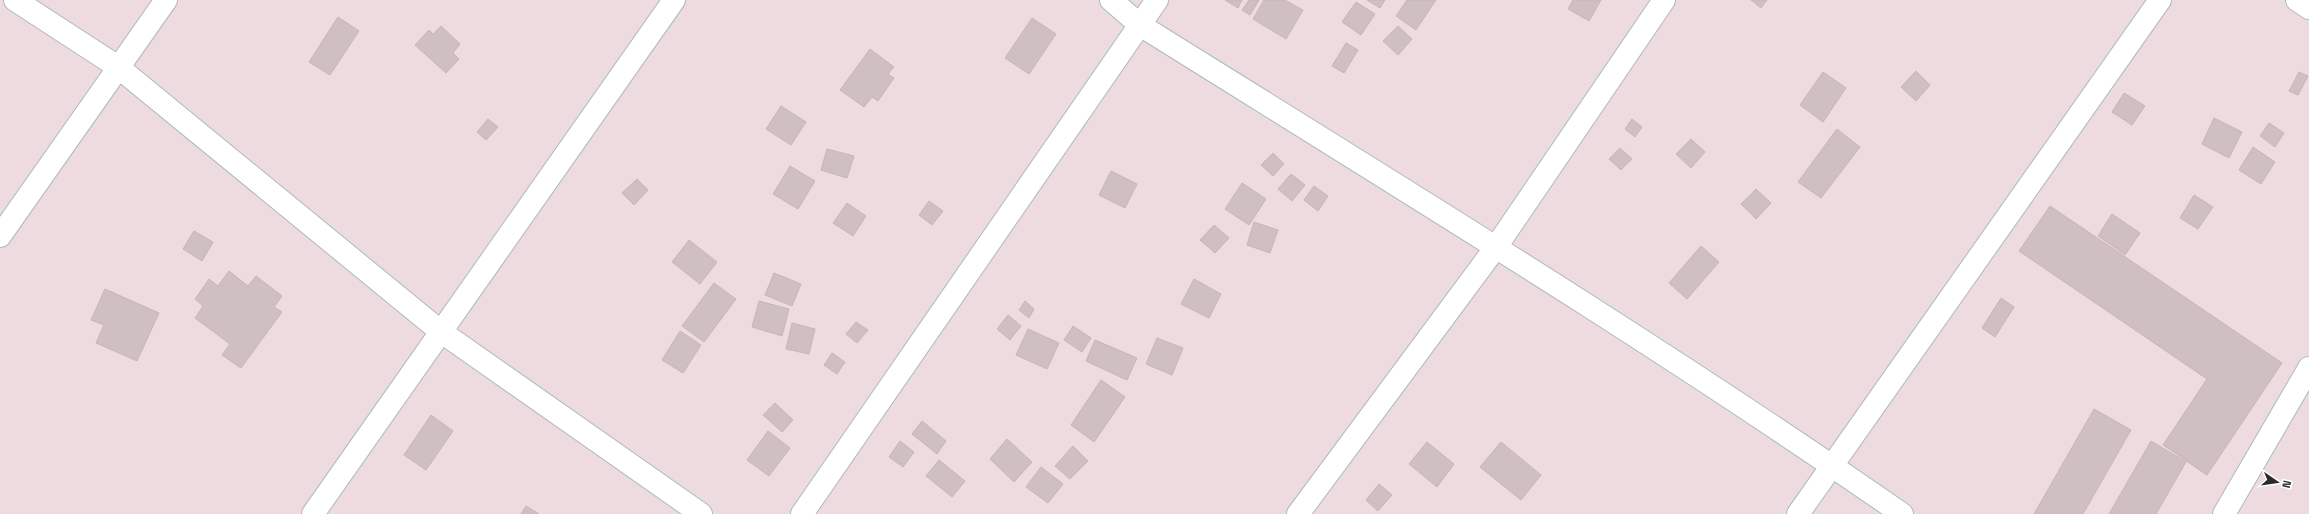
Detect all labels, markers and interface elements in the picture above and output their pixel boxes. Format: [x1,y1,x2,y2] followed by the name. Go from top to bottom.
[2257,462,2297,502] north arrow
[2279,479,2294,489] text: N

